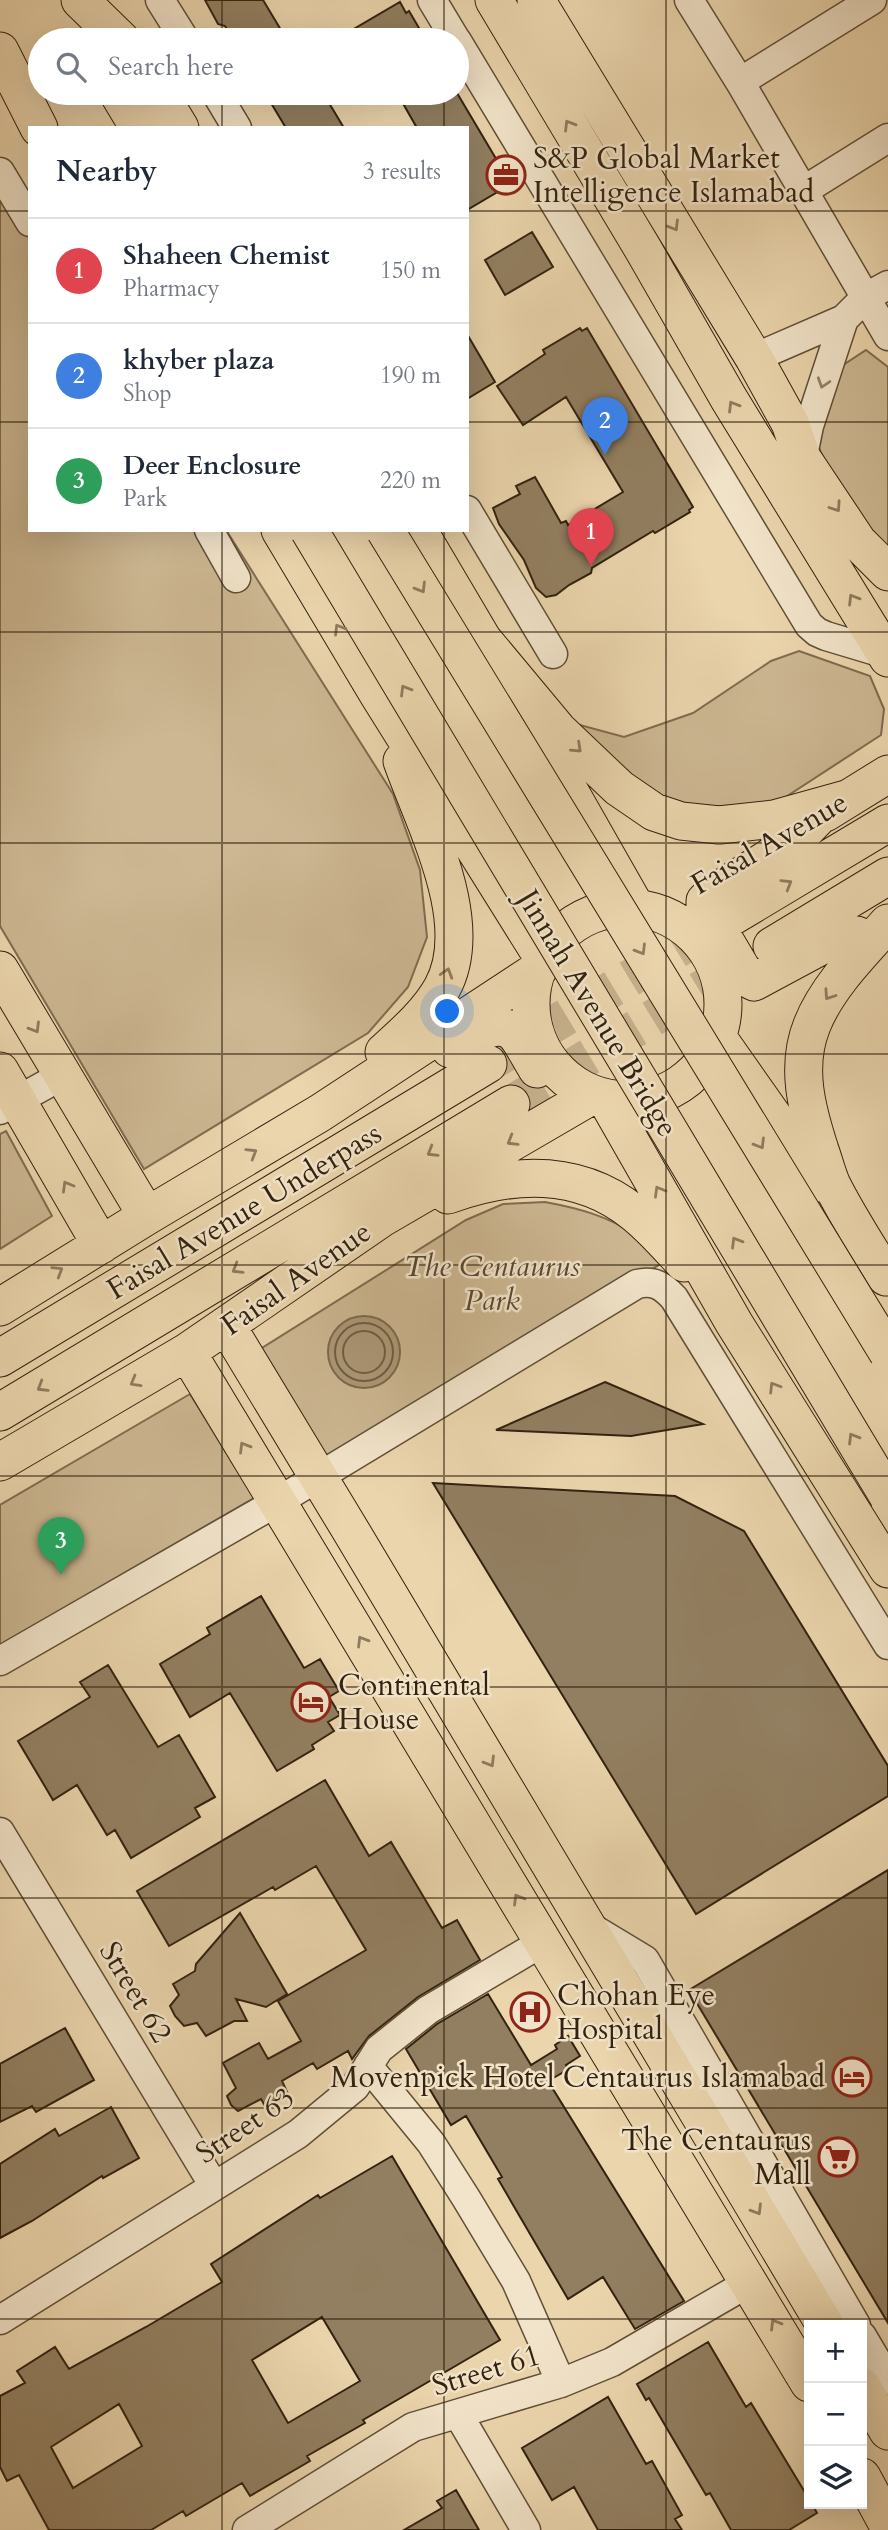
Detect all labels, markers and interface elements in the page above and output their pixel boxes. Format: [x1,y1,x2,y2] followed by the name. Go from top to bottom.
[28,28,469,105] search box
[52,48,90,86] icon: search
[108,49,234,84] text: Search here
[564,119,577,132] one-way arrow
[533,138,814,213] place label: S&P Global Market Intelligence Islamabad
[56,151,157,192] text: Nearby
[485,154,527,196] office icon: S&P Global Market Intelligence Islamabad
[363,156,441,187] text: 3 results
[665,218,678,231] one-way arrow
[123,238,330,273] text: Shaheen Chemist
[73,255,85,286] text: 1
[380,255,441,286] text: 150 m
[123,273,220,304] text: Pharmacy
[123,343,274,378] text: khyber plaza
[73,360,85,391] text: 2
[380,360,441,391] text: 190 m
[817,377,831,389] one-way arrow
[123,378,172,409] text: Shop
[582,397,628,455] pin: 2
[729,400,742,413] one-way arrow
[123,448,301,483] text: Deer Enclosure
[73,465,85,496] text: 3
[380,465,441,496] text: 220 m
[123,483,167,514] text: Park
[827,499,840,512] one-way arrow
[568,508,614,566] pin: 1
[412,581,425,594] one-way arrow
[848,594,861,607] one-way arrow
[335,624,348,637] one-way arrow
[400,685,413,698] one-way arrow
[569,740,582,753] one-way arrow
[683,782,855,905] street label: Faisal Avenue
[505,879,688,1145] street label: Jinnah Avenue Bridge
[779,880,792,893] one-way arrow
[633,942,646,955] one-way arrow
[439,967,453,980] one-way arrow
[825,987,838,1000] one-way arrow
[430,994,464,1028] your location
[27,1021,40,1034] one-way arrow
[100,1115,388,1307] street label: Faisal Avenue Underpass
[507,1133,520,1146] one-way arrow
[752,1136,765,1149] one-way arrow
[426,1143,439,1156] one-way arrow
[245,1148,258,1161] one-way arrow
[62,1181,75,1193] one-way arrow
[654,1185,667,1198] one-way arrow
[214,1213,378,1343] street label: Faisal Avenue
[731,1237,744,1250] one-way arrow
[404,1246,580,1321] park label: The Centaurus Park
[231,1261,244,1274] one-way arrow
[51,1267,64,1280] one-way arrow
[130,1374,143,1387] one-way arrow
[37,1379,50,1392] one-way arrow
[769,1382,782,1395] one-way arrow
[848,1432,861,1445] one-way arrow
[239,1441,252,1454] one-way arrow
[38,1517,84,1575] pin: 3
[357,1636,370,1649] one-way arrow
[338,1665,490,1740] place label: Continental House
[290,1681,332,1723] hotel icon: Continental House
[481,1755,494,1768] one-way arrow
[513,1893,526,1906] one-way arrow
[89,1934,182,2050] street label: Street 62
[557,1975,715,2050] place label: Chohan Eye Hospital
[509,1991,551,2033] hospital icon: Chohan Eye Hospital
[831,2056,873,2098] hotel icon: Movenpick Hotel Centaurus Islamabad
[330,2057,825,2098] place label: Movenpick Hotel Centaurus Islamabad
[188,2077,303,2173] street label: Street 63
[621,2120,811,2195] place label: The Centaurus Mall
[817,2136,859,2178] supermarket icon: The Centaurus Mall
[748,2203,761,2216] one-way arrow
[770,2318,783,2331] one-way arrow
[804,2320,867,2509] map controls
[804,2320,867,2383] button: +
[427,2335,545,2406] street label: Street 61
[804,2383,867,2446] button: −
[804,2446,867,2509] button: layers

